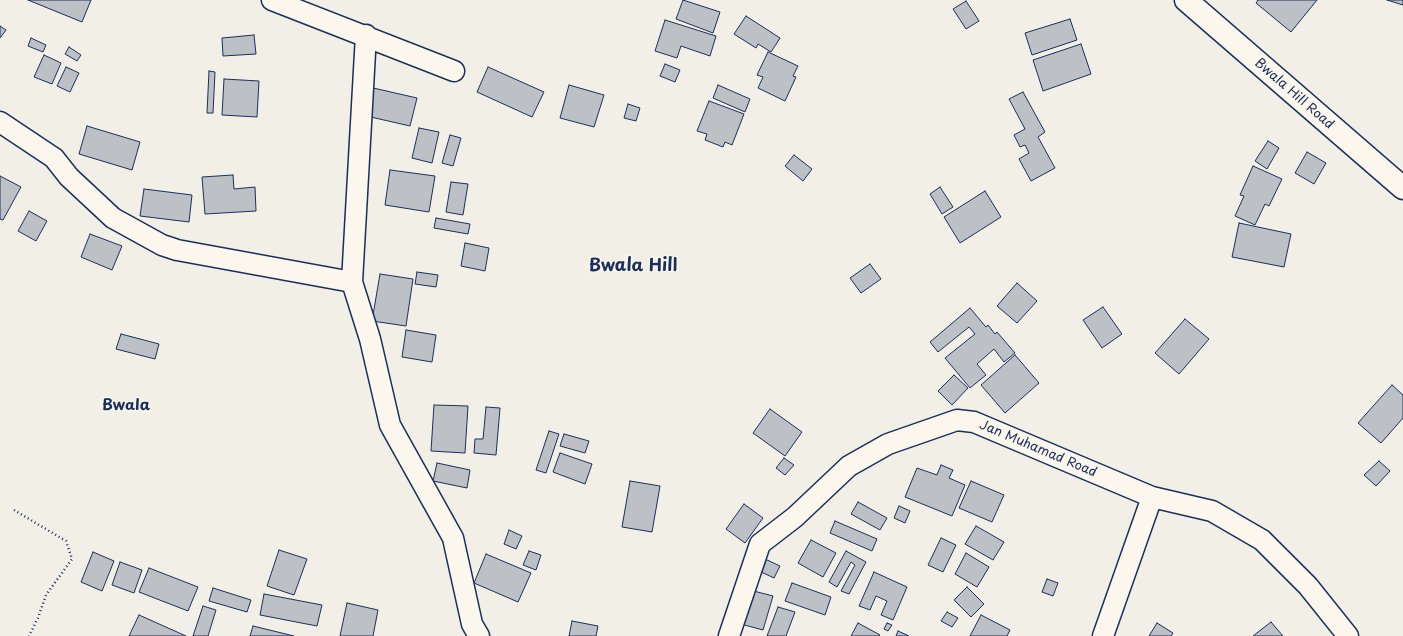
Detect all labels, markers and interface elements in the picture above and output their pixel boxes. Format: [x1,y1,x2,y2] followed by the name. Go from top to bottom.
[1251,55,1337,133] street label: Bwala Hill Road
[589,256,677,276] district label: Bwala Hill
[102,397,150,415] district label: Bwala
[977,417,1099,481] street label: Jan Muhamad Road

